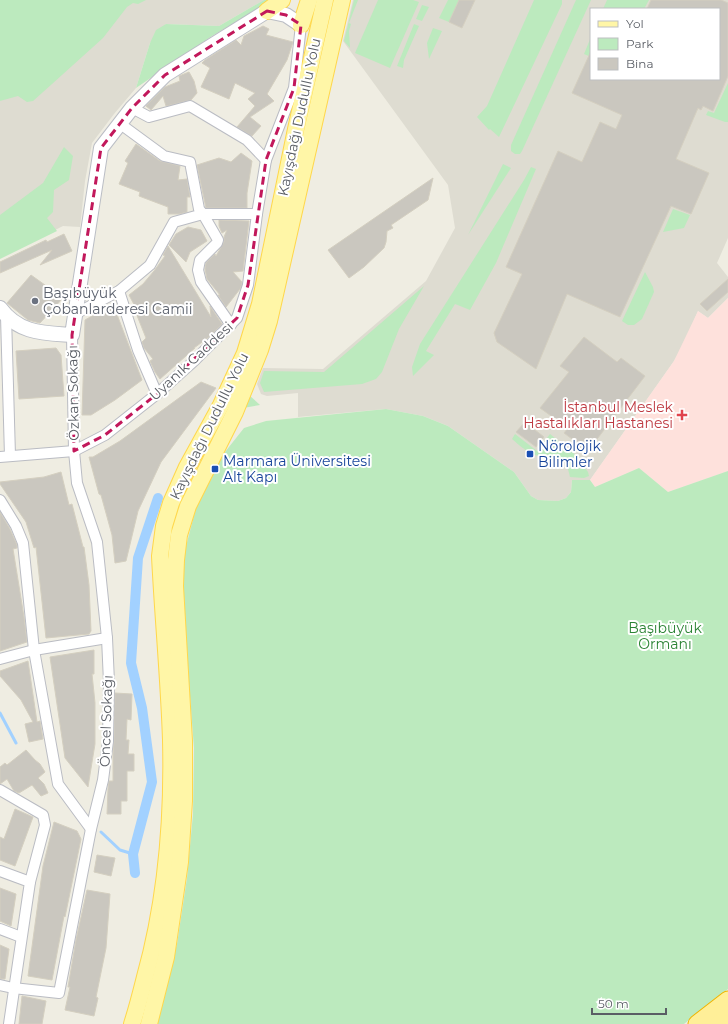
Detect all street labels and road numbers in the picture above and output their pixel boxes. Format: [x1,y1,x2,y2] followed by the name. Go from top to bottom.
[273,36,325,198] street label: Kayışdağı Dudullu Yolu
[145,318,237,404] street label: Uyanık Caddesi
[63,345,83,441] street label: Özkan Sokağı
[166,350,252,502] street label: Kayışdağı Dudullu Yolu
[95,675,117,767] street label: Öncel Sokağı

